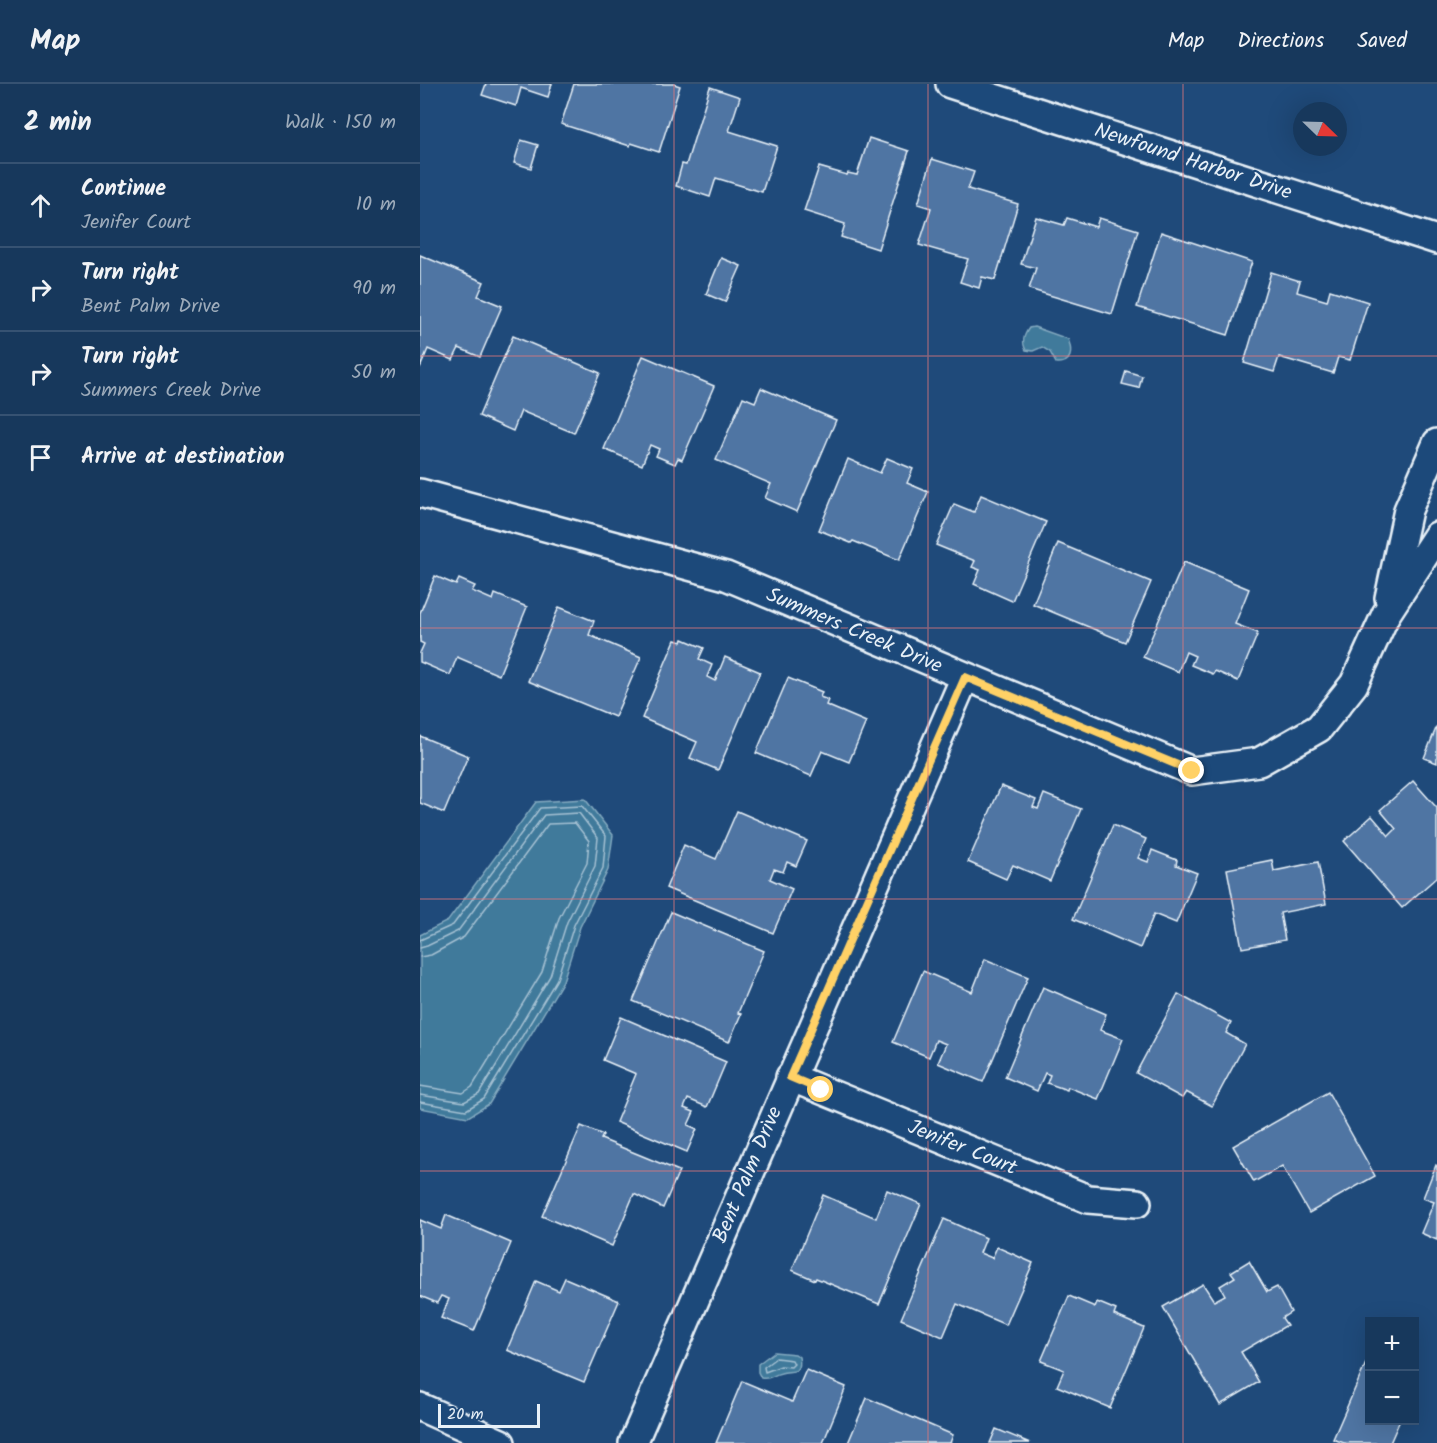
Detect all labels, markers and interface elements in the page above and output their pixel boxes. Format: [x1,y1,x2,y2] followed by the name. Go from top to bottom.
[30,19,81,64] text: Map
[1168,25,1204,58] text: Map
[1237,25,1324,58] text: Directions
[1357,25,1407,58] text: Saved
[24,102,92,144] text: 2 min
[1293,102,1347,156] north arrow
[285,107,396,139] text: Walk · 150 m
[1090,114,1297,210] street label: Newfound Harbor Drive
[81,172,166,207] text: Continue
[24,189,57,222] icon: ahead
[356,189,396,221] text: 10 m
[81,207,191,239] text: Jenifer Court
[81,256,179,291] text: Turn right
[24,273,57,306] icon: right
[352,273,396,305] text: 90 m
[81,291,220,323] text: Bent Palm Drive
[81,340,179,375] text: Turn right
[24,357,57,390] icon: right
[351,357,396,389] text: 50 m
[81,375,261,407] text: Summers Creek Drive
[81,440,284,475] text: Arrive at destination
[24,441,57,474] icon: arrive
[761,579,948,683] street label: Summers Creek Drive
[1178,757,1204,783] route end
[807,1076,833,1102] route start
[704,1101,792,1249] street label: Bent Palm Drive
[902,1111,1023,1185] street label: Jenifer Court
[1365,1317,1419,1425] map controls
[1365,1317,1419,1371] button: +
[1365,1371,1419,1425] button: −
[438,1401,540,1428] scale bar
[447,1402,483,1427] text: 20 m

